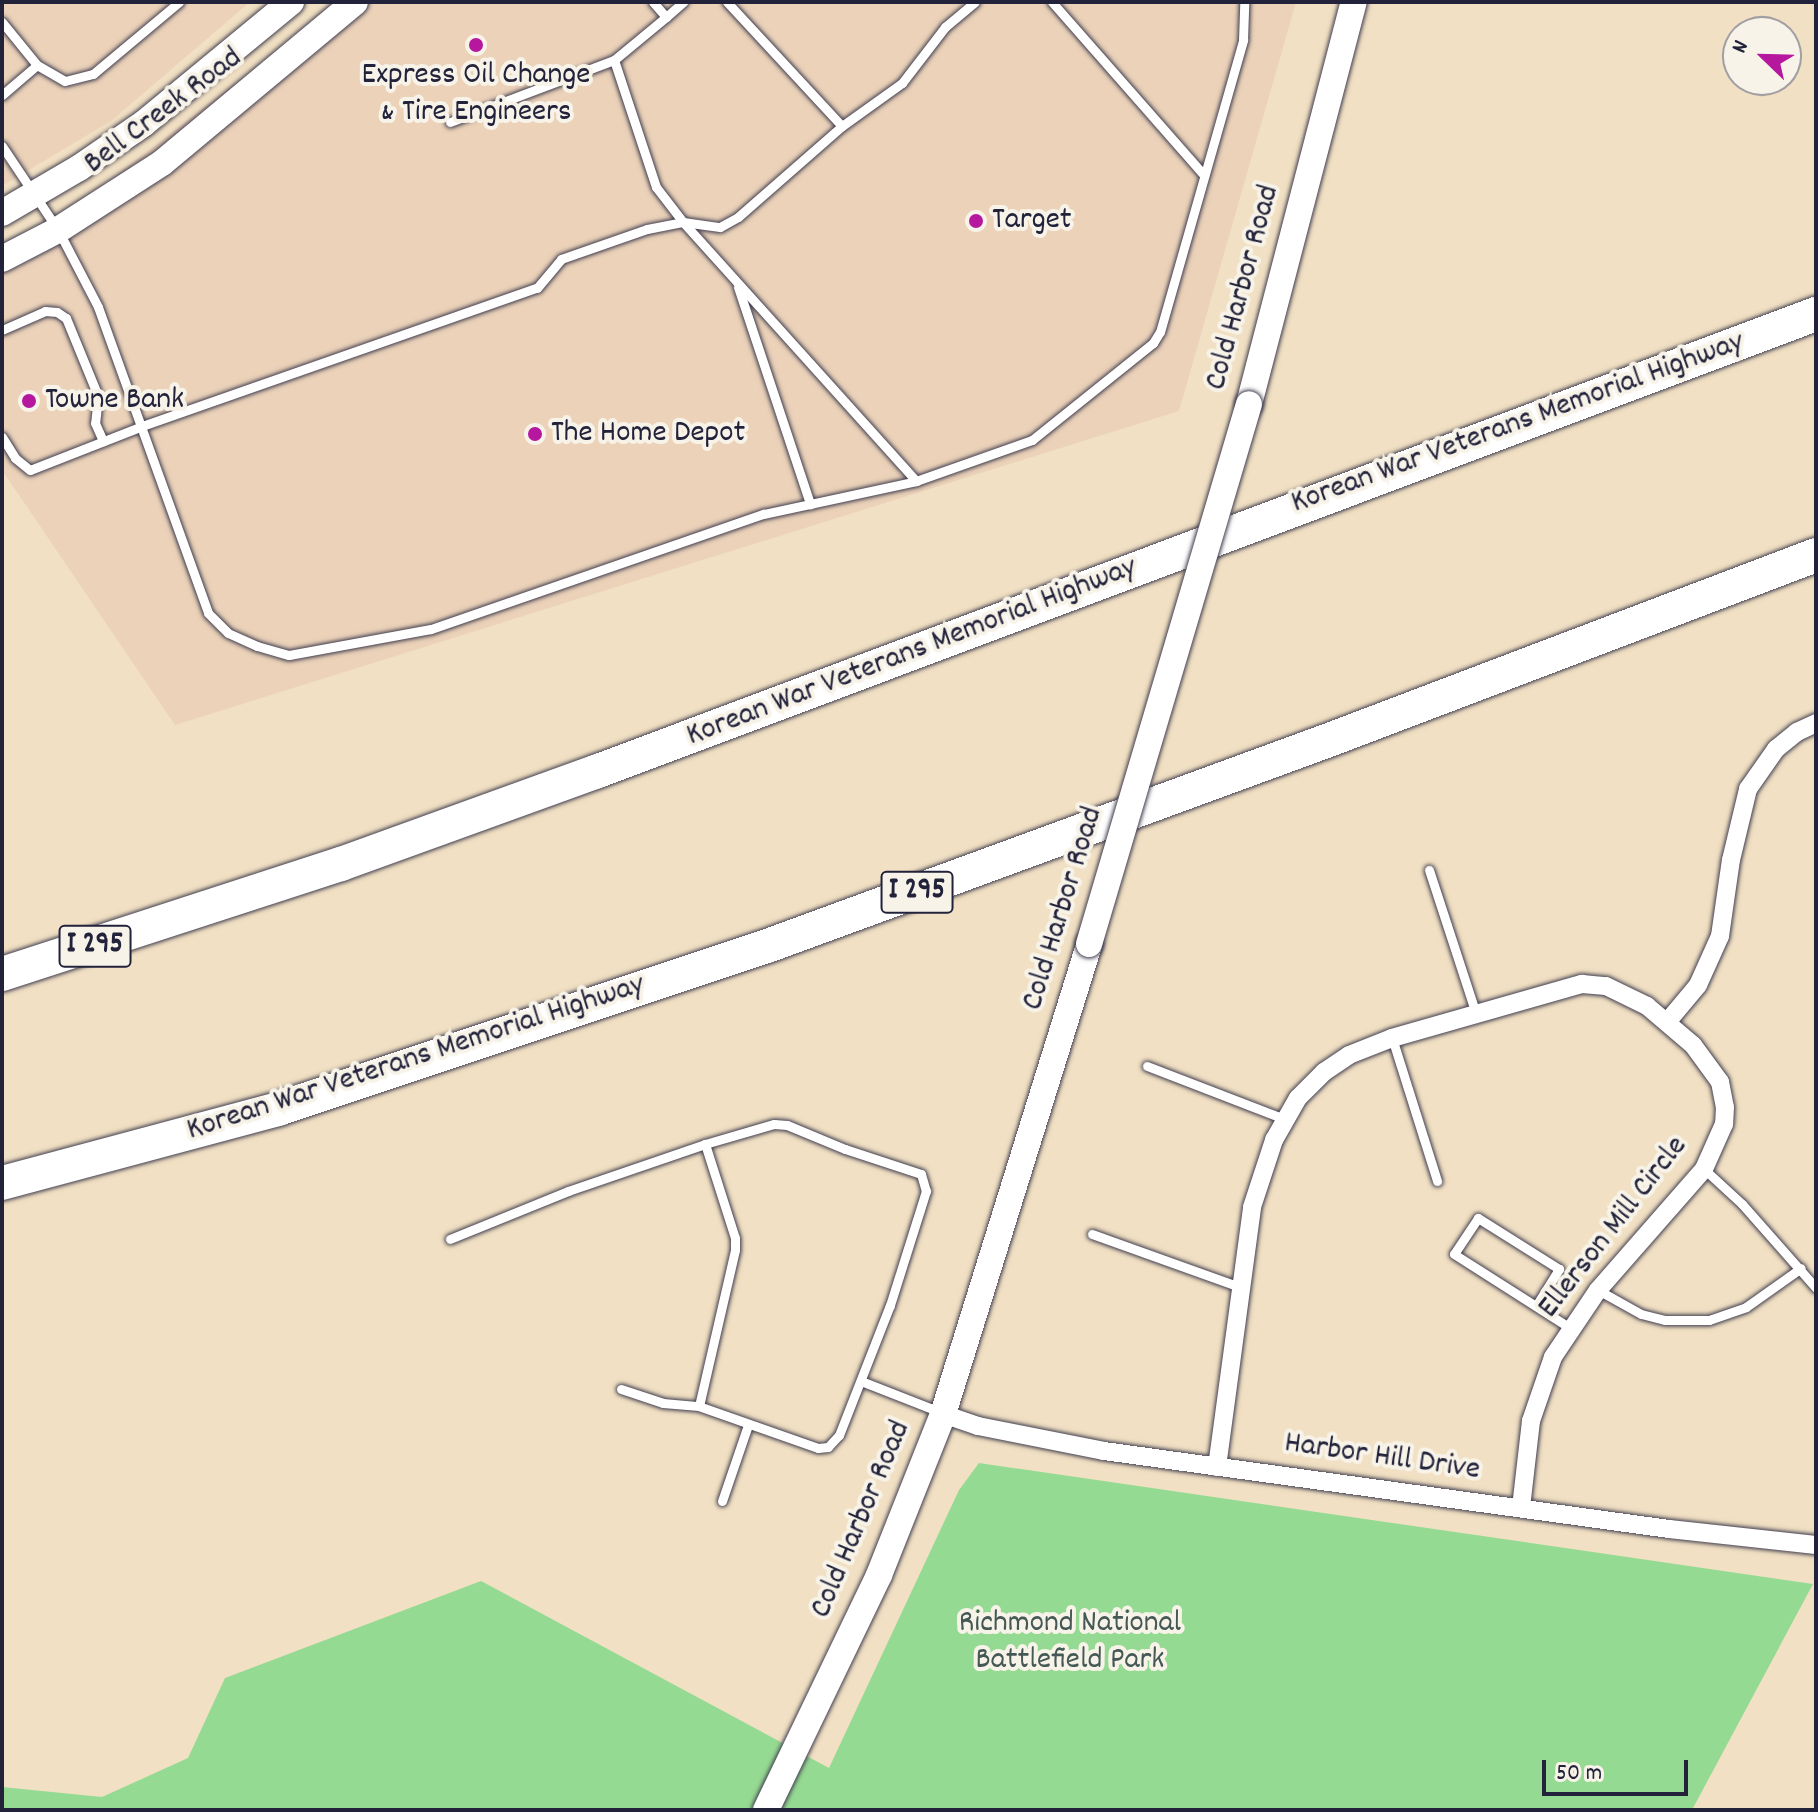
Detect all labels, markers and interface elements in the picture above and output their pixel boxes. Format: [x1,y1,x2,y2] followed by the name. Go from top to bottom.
[1722,16,1802,96] north arrow
[467,36,485,54] marker: Express Oil Change & Tire Engineers
[1725,36,1758,58] text: N
[77,40,251,184] street label: Bell Creek Road
[362,58,590,133] place label: Express Oil Change & Tire Engineers
[1198,181,1290,395] street label: Cold Harbor Road
[992,202,1072,240] place label: Target
[967,212,985,230] marker: Target
[1287,324,1749,524] street label: Korean War Veterans Memorial Highway
[45,382,184,420] place label: Towne Bank
[20,392,38,410] marker: Towne Bank
[551,415,745,453] place label: The Home Depot
[526,425,544,443] marker: The Home Depot
[682,549,1142,757] street label: Korean War Veterans Memorial Highway
[1015,803,1113,1015] street label: Cold Harbor Road
[879,866,955,918] road number: I 295
[57,920,133,972] road number: I 295
[182,967,650,1151] street label: Korean War Veterans Memorial Highway
[1531,1129,1697,1327] street label: Ellerson Mill Circle
[803,1416,921,1624] street label: Cold Harbor Road
[1282,1425,1482,1491] street label: Harbor Hill Drive
[959,1606,1181,1681] park label: Richmond National Battlefield Park
[1546,1744,1692,1794] scale bar
[1556,1757,1602,1791] text: 50 m

